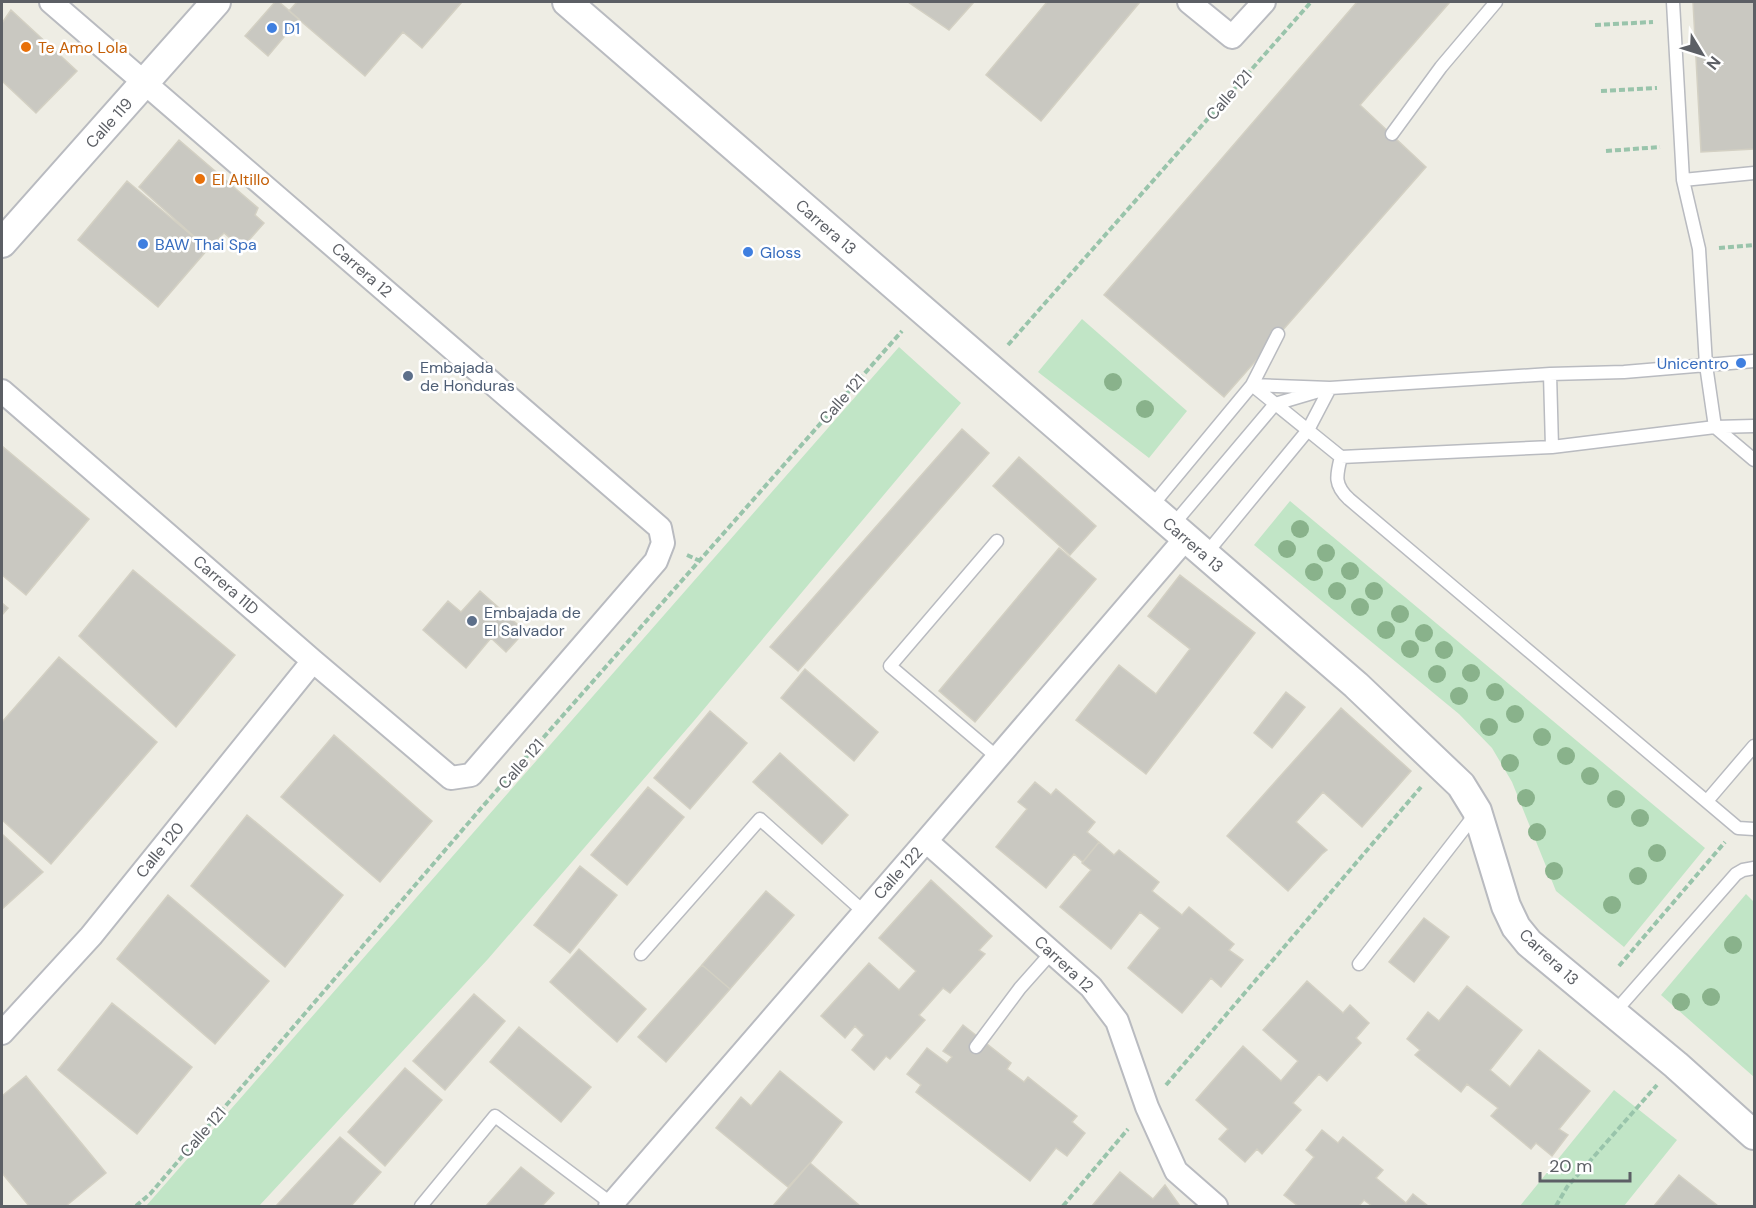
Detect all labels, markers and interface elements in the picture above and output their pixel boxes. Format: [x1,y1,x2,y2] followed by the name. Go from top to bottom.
[284,18,300,39] place label: D1
[265,21,279,35] marker: D1
[1672,24,1732,84] north arrow
[38,37,127,58] place label: Te Amo Lola
[19,40,33,54] marker: Te Amo Lola
[1702,52,1725,74] text: N
[1201,66,1257,124] street label: Calle 121
[81,93,137,153] street label: Calle 119
[212,169,270,190] place label: El Altillo
[193,172,207,186] marker: El Altillo
[791,195,861,259] street label: Carrera 13
[155,234,257,255] place label: BAW Thai Spa
[136,237,150,251] marker: BAW Thai Spa
[327,238,397,302] street label: Carrera 12
[760,242,801,263] place label: Gloss
[741,245,755,259] marker: Gloss
[1657,353,1729,374] place label: Unicentro
[1734,356,1748,370] marker: Unicentro
[420,357,515,396] place label: Embajada de Honduras
[401,369,415,383] marker: Embajada de Honduras
[814,370,870,428] street label: Calle 121
[1158,513,1228,577] street label: Carrera 13
[189,551,263,619] street label: Carrera 11D
[484,602,581,641] place label: Embajada de El Salvador
[465,614,479,628] marker: Embajada de El Salvador
[493,735,549,793] street label: Calle 121
[131,818,189,882] street label: Calle 120
[869,842,927,904] street label: Calle 122
[1515,924,1583,990] street label: Carrera 13
[1030,931,1098,997] street label: Carrera 12
[175,1103,231,1161] street label: Calle 121
[1540,1145,1630,1183] scale bar
[1549,1154,1592,1178] text: 20 m

